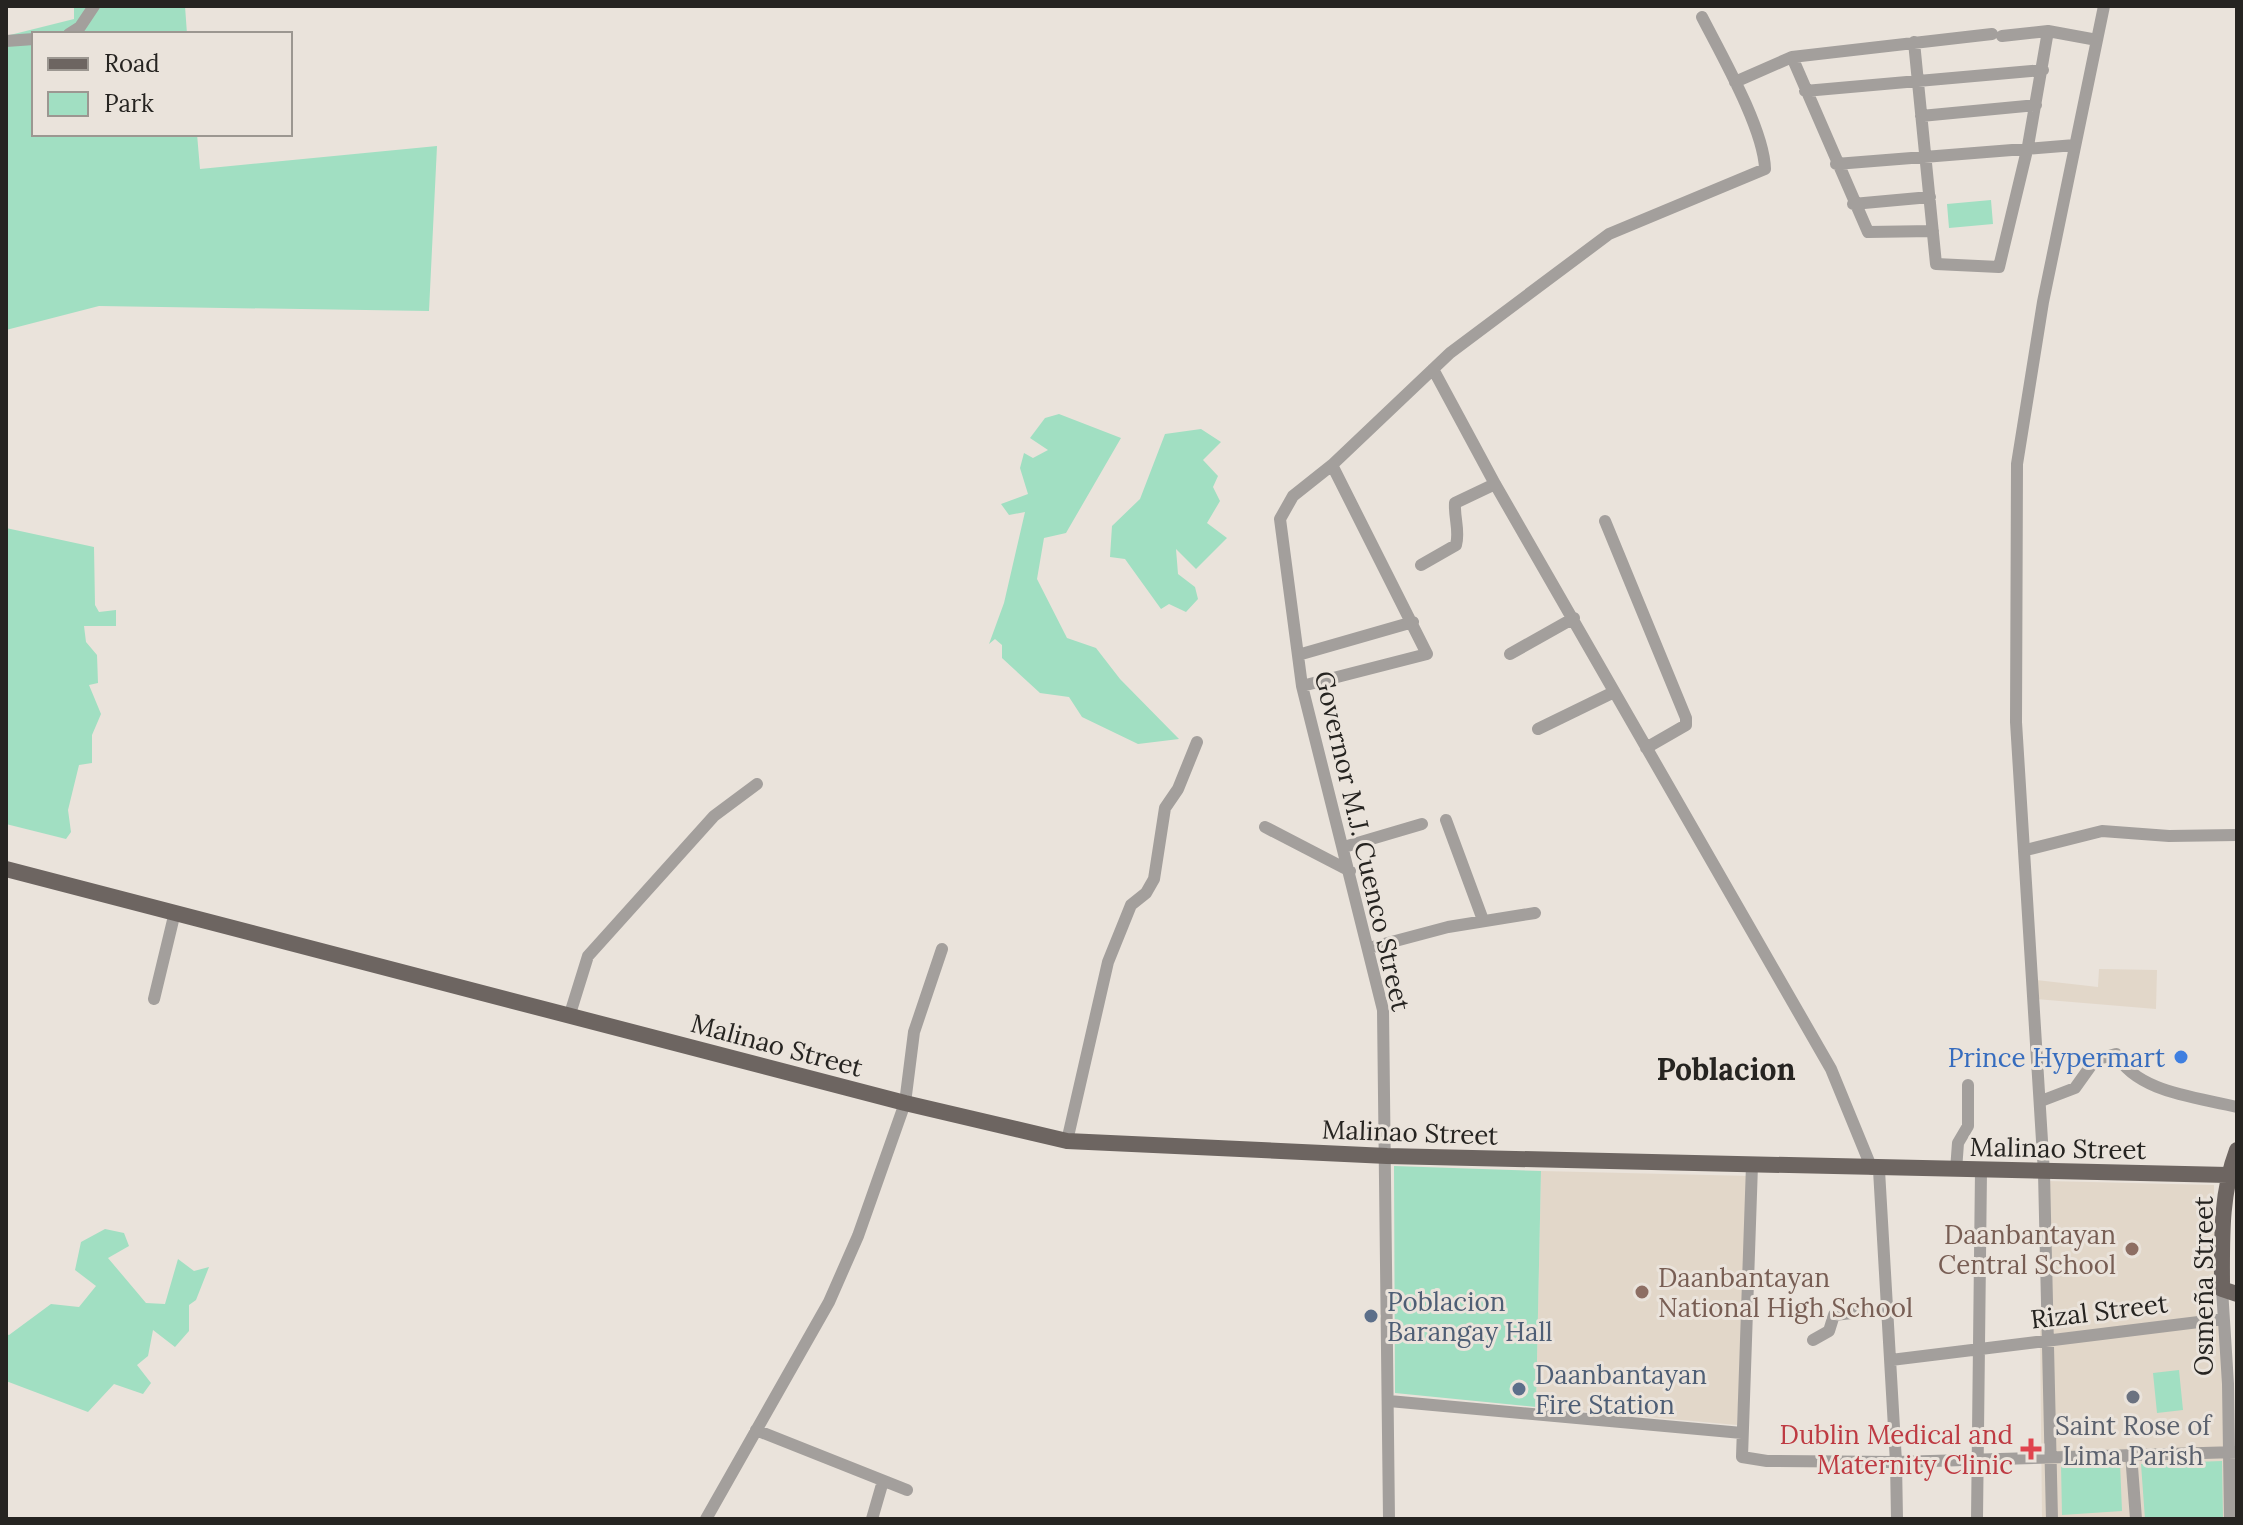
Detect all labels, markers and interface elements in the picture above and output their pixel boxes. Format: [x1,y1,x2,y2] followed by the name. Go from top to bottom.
[32,32,292,136] legend
[104,48,160,79] text: Road
[104,88,154,119] text: Park
[1308,668,1418,1014] street label: Governor M.J. Cuenco Street
[687,1006,867,1084] street label: Malinao Street
[1948,1041,2165,1074] place label: Prince Hypermart
[2172,1048,2190,1066] marker: Prince Hypermart
[1656,1050,1796,1088] district label: Poblacion
[1321,1112,1499,1152] street label: Malinao Street
[1969,1130,2147,1166] street label: Malinao Street
[2187,1196,2220,1376] street label: Osmeña Street
[1938,1218,2116,1281] place label: Daanbantayan Central School
[2123,1240,2141,1258] marker: Daanbantayan Central School
[1658,1261,1913,1324] place label: Daanbantayan National High School
[1633,1283,1651,1301] marker: Daanbantayan National High School
[1387,1285,1553,1348] place label: Poblacion Barangay Hall
[2029,1286,2169,1336] street label: Rizal Street
[1362,1307,1380,1325] marker: Poblacion Barangay Hall
[1535,1358,1707,1421] place label: Daanbantayan Fire Station
[1510,1380,1528,1398] marker: Daanbantayan Fire Station
[2124,1388,2142,1406] marker: Saint Rose of Lima Parish
[2055,1409,2213,1472] place label: Saint Rose of Lima Parish
[1780,1418,2013,1481] place label: Dublin Medical and Maternity Clinic
[2020,1438,2042,1460] marker: Dublin Medical and Maternity Clinic

